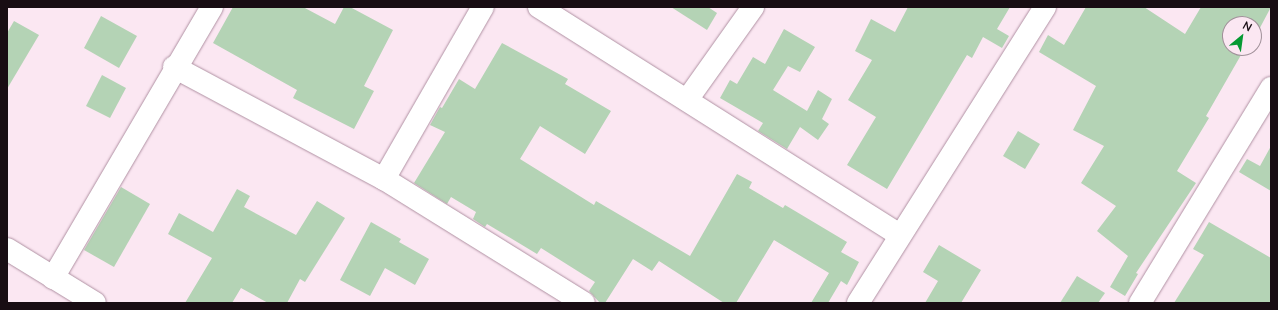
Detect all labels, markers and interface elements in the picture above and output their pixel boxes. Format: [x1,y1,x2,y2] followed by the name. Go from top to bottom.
[1222,16,1262,56] north arrow
[1241,18,1254,34] text: N

